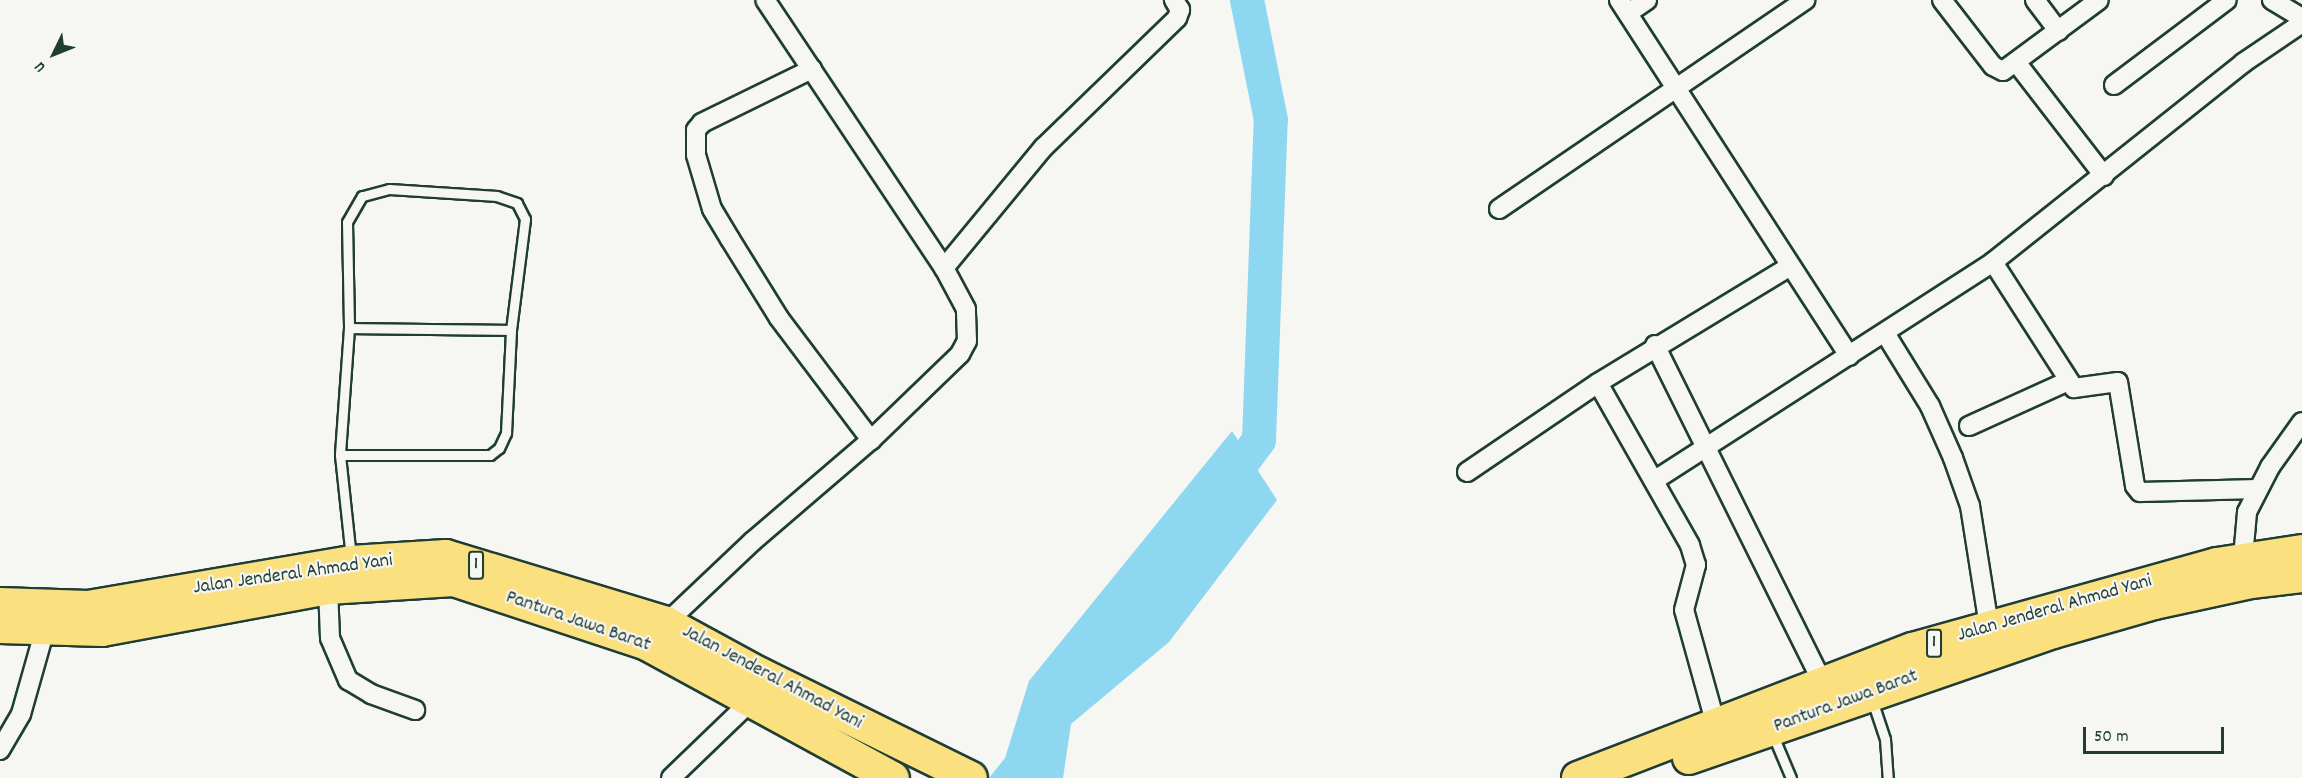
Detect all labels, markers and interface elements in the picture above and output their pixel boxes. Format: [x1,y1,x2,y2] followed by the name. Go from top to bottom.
[24,24,84,84] north arrow
[29,56,52,77] text: U
[192,549,394,601] street label: Jalan Jenderal Ahmad Yani
[467,550,485,580] road number: 1
[1955,570,2155,648] street label: Jalan Jenderal Ahmad Yani
[502,586,654,658] street label: Pantura Jawa Barat
[678,620,866,736] street label: Jalan Jenderal Ahmad Yani
[1925,628,1943,658] road number: 1
[1771,665,1921,739] street label: Pantura Jawa Barat
[2086,715,2227,753] scale bar
[2094,725,2129,750] text: 50 m

